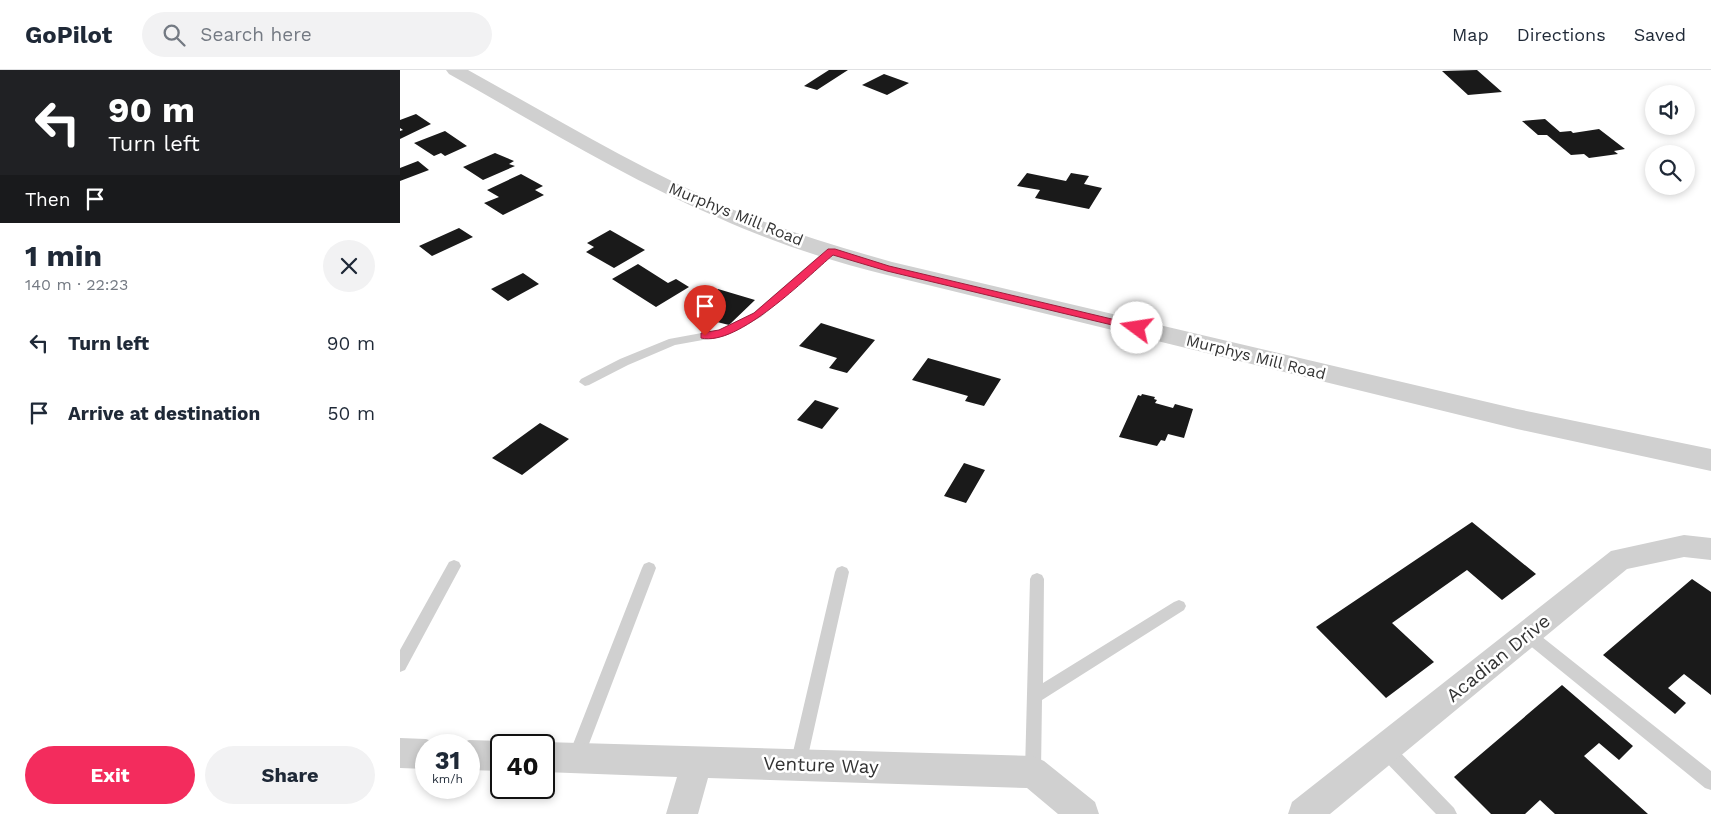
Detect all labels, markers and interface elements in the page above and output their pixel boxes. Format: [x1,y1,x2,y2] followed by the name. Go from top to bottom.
[142,12,492,57] search box
[25,21,112,49] text: GoPilot
[160,21,188,49] icon: search
[200,23,312,46] text: Search here
[1452,24,1489,45] text: Map
[1517,24,1606,45] text: Directions
[1634,24,1686,45] text: Saved
[1645,85,1695,195] map controls
[1645,85,1695,135] button: sound
[108,89,195,131] text: 90 m
[25,90,90,155] icon: left
[108,131,200,156] text: Turn left
[1645,145,1695,195] button: search
[666,178,806,250] street label: Murphys Mill Road
[81,185,109,213] icon: arrive
[25,188,71,211] text: Then
[25,238,102,273] text: 1 min
[323,240,375,292] button: close
[25,275,128,294] text: 140 m · 22:23
[684,285,726,336] pin
[691,292,719,320] icon: arrive
[1110,301,1162,353] position arrow
[25,329,53,357] icon: left
[1184,330,1328,384] street label: Murphys Mill Road
[68,332,149,355] text: Turn left
[327,332,375,355] text: 90 m
[25,399,53,427] icon: arrive
[68,402,260,425] text: Arrive at destination
[328,402,375,425] text: 50 m
[1441,609,1555,707] street label: Acadian Drive
[490,734,555,799] speed limit sign: 40
[25,746,195,804] button: Exit
[205,746,375,804] button: Share
[435,746,460,775] text: 31
[763,751,879,779] street label: Venture Way
[432,772,463,786] text: km/h

